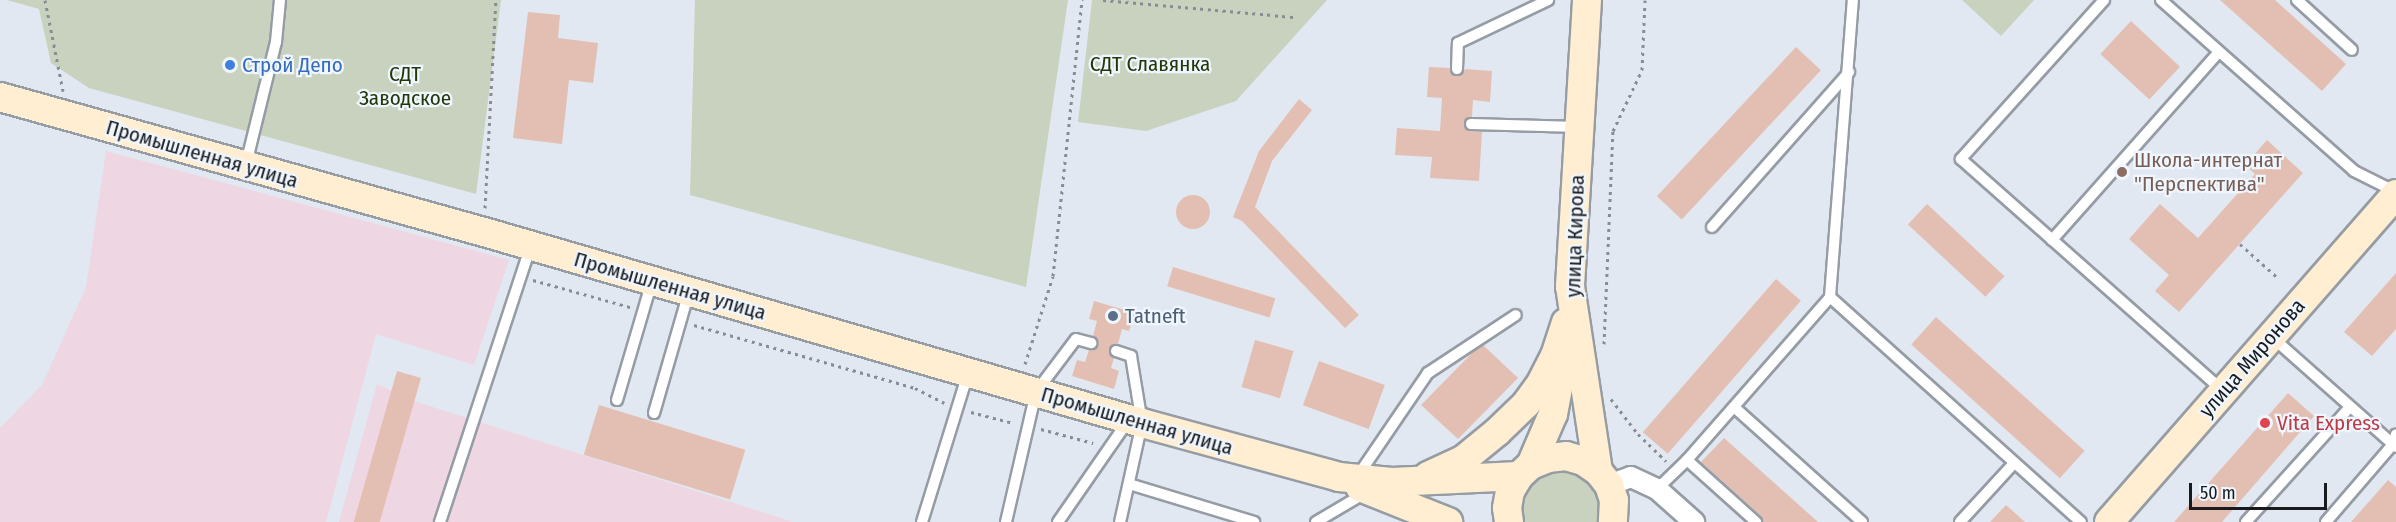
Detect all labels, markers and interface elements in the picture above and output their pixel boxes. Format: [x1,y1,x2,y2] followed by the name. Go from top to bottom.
[1090,51,1210,77] park label: СДТ Славянка
[242,52,343,78] place label: Строй Депо
[223,58,237,72] marker: Строй Депо
[359,61,451,111] park label: СДТ Заводское
[103,115,301,193] street label: Промышленная улица
[2134,147,2282,197] place label: Школа-интернат "Перспектива"
[2115,165,2129,179] marker: Школа-интернат "Перспектива"
[1560,174,1590,298] street label: улица Кирова
[571,247,769,325] street label: Промышленная улица
[2194,294,2310,422] street label: улица Миронова
[1125,303,1186,329] place label: Tatneft
[1106,309,1120,323] marker: Tatneft
[1038,382,1236,460] street label: Промышленная улица
[2277,410,2380,436] place label: Vita Express
[2258,416,2272,430] marker: Vita Express
[2192,471,2330,509] scale bar
[2200,482,2236,504] text: 50 m

